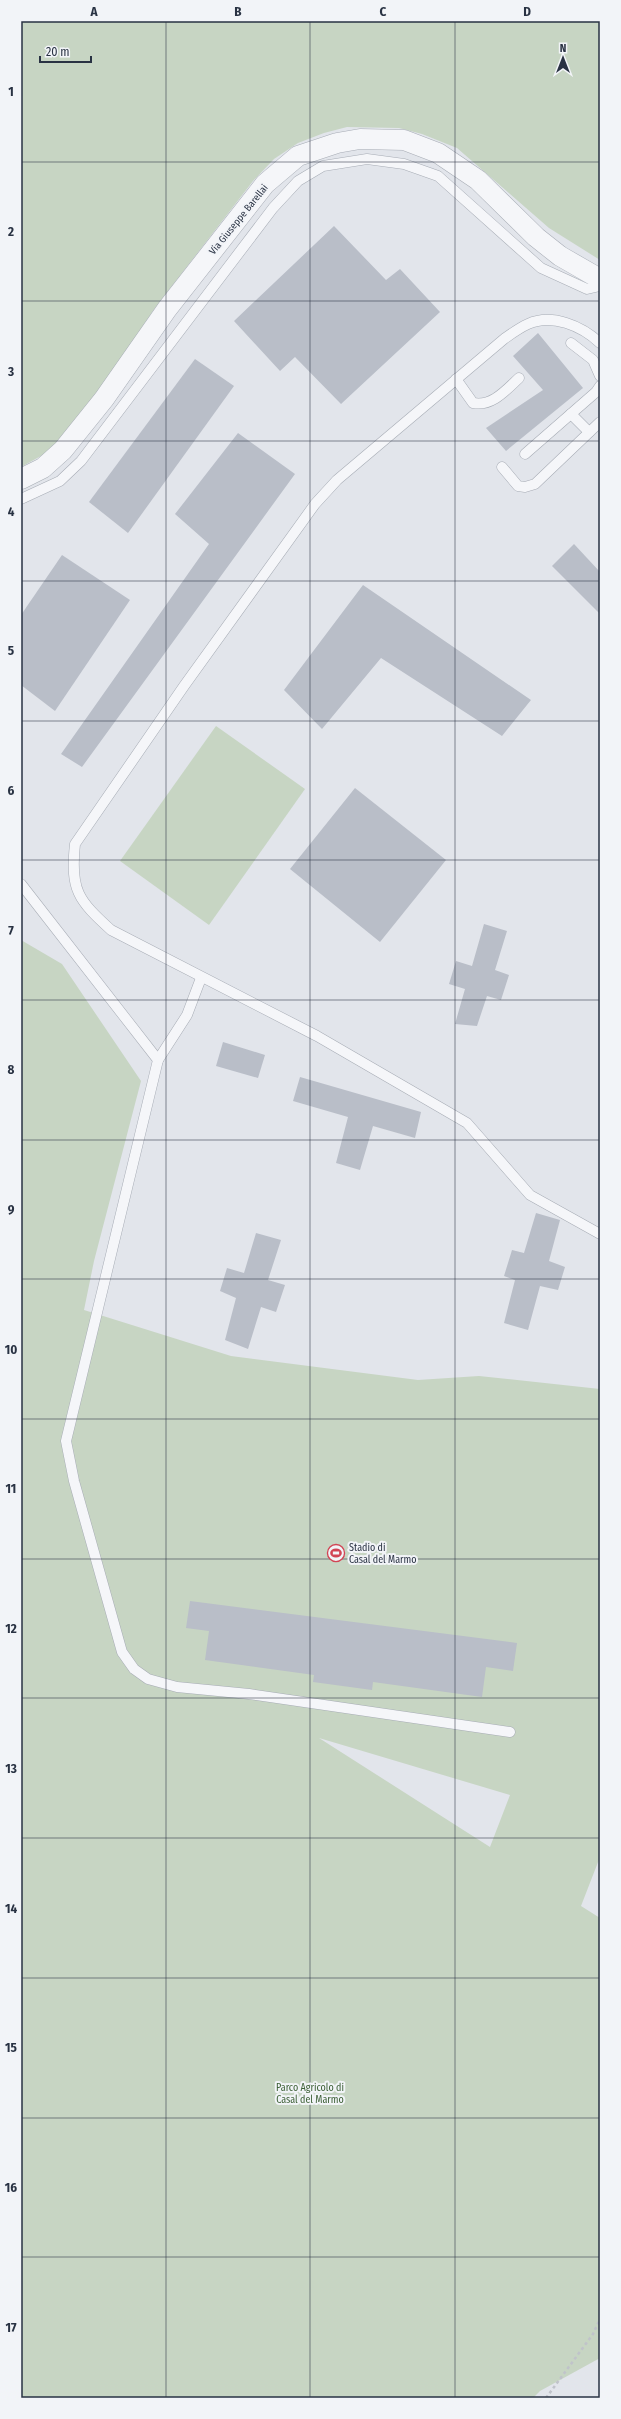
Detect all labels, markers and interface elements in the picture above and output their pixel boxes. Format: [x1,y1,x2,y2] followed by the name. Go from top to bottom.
[89,4,98,19] text: A
[234,4,242,19] text: B
[380,4,387,19] text: C
[523,4,531,19] text: D
[40,38,91,64] scale bar
[543,38,583,78] north arrow
[560,42,566,55] text: N
[46,45,70,59] text: 20 m
[8,84,14,99] text: 1
[207,182,271,257] street label: Via Giuseppe Barellai
[7,224,14,239] text: 2
[7,364,14,379] text: 3
[8,504,15,519] text: 4
[8,643,14,658] text: 5
[8,783,15,798] text: 6
[8,923,14,938] text: 7
[8,1062,15,1077] text: 8
[8,1202,15,1217] text: 9
[5,1342,17,1357] text: 10
[6,1481,16,1496] text: 11
[349,1542,417,1566] place label: Stadio di Casal del Marmo
[326,1543,346,1563] sports icon: Stadio di Casal del Marmo
[5,1621,17,1636] text: 12
[5,1761,17,1776] text: 13
[5,1901,17,1916] text: 14
[5,2040,17,2055] text: 15
[276,2082,344,2106] park label: Parco Agricolo di Casal del Marmo
[5,2180,17,2195] text: 16
[5,2320,17,2335] text: 17

